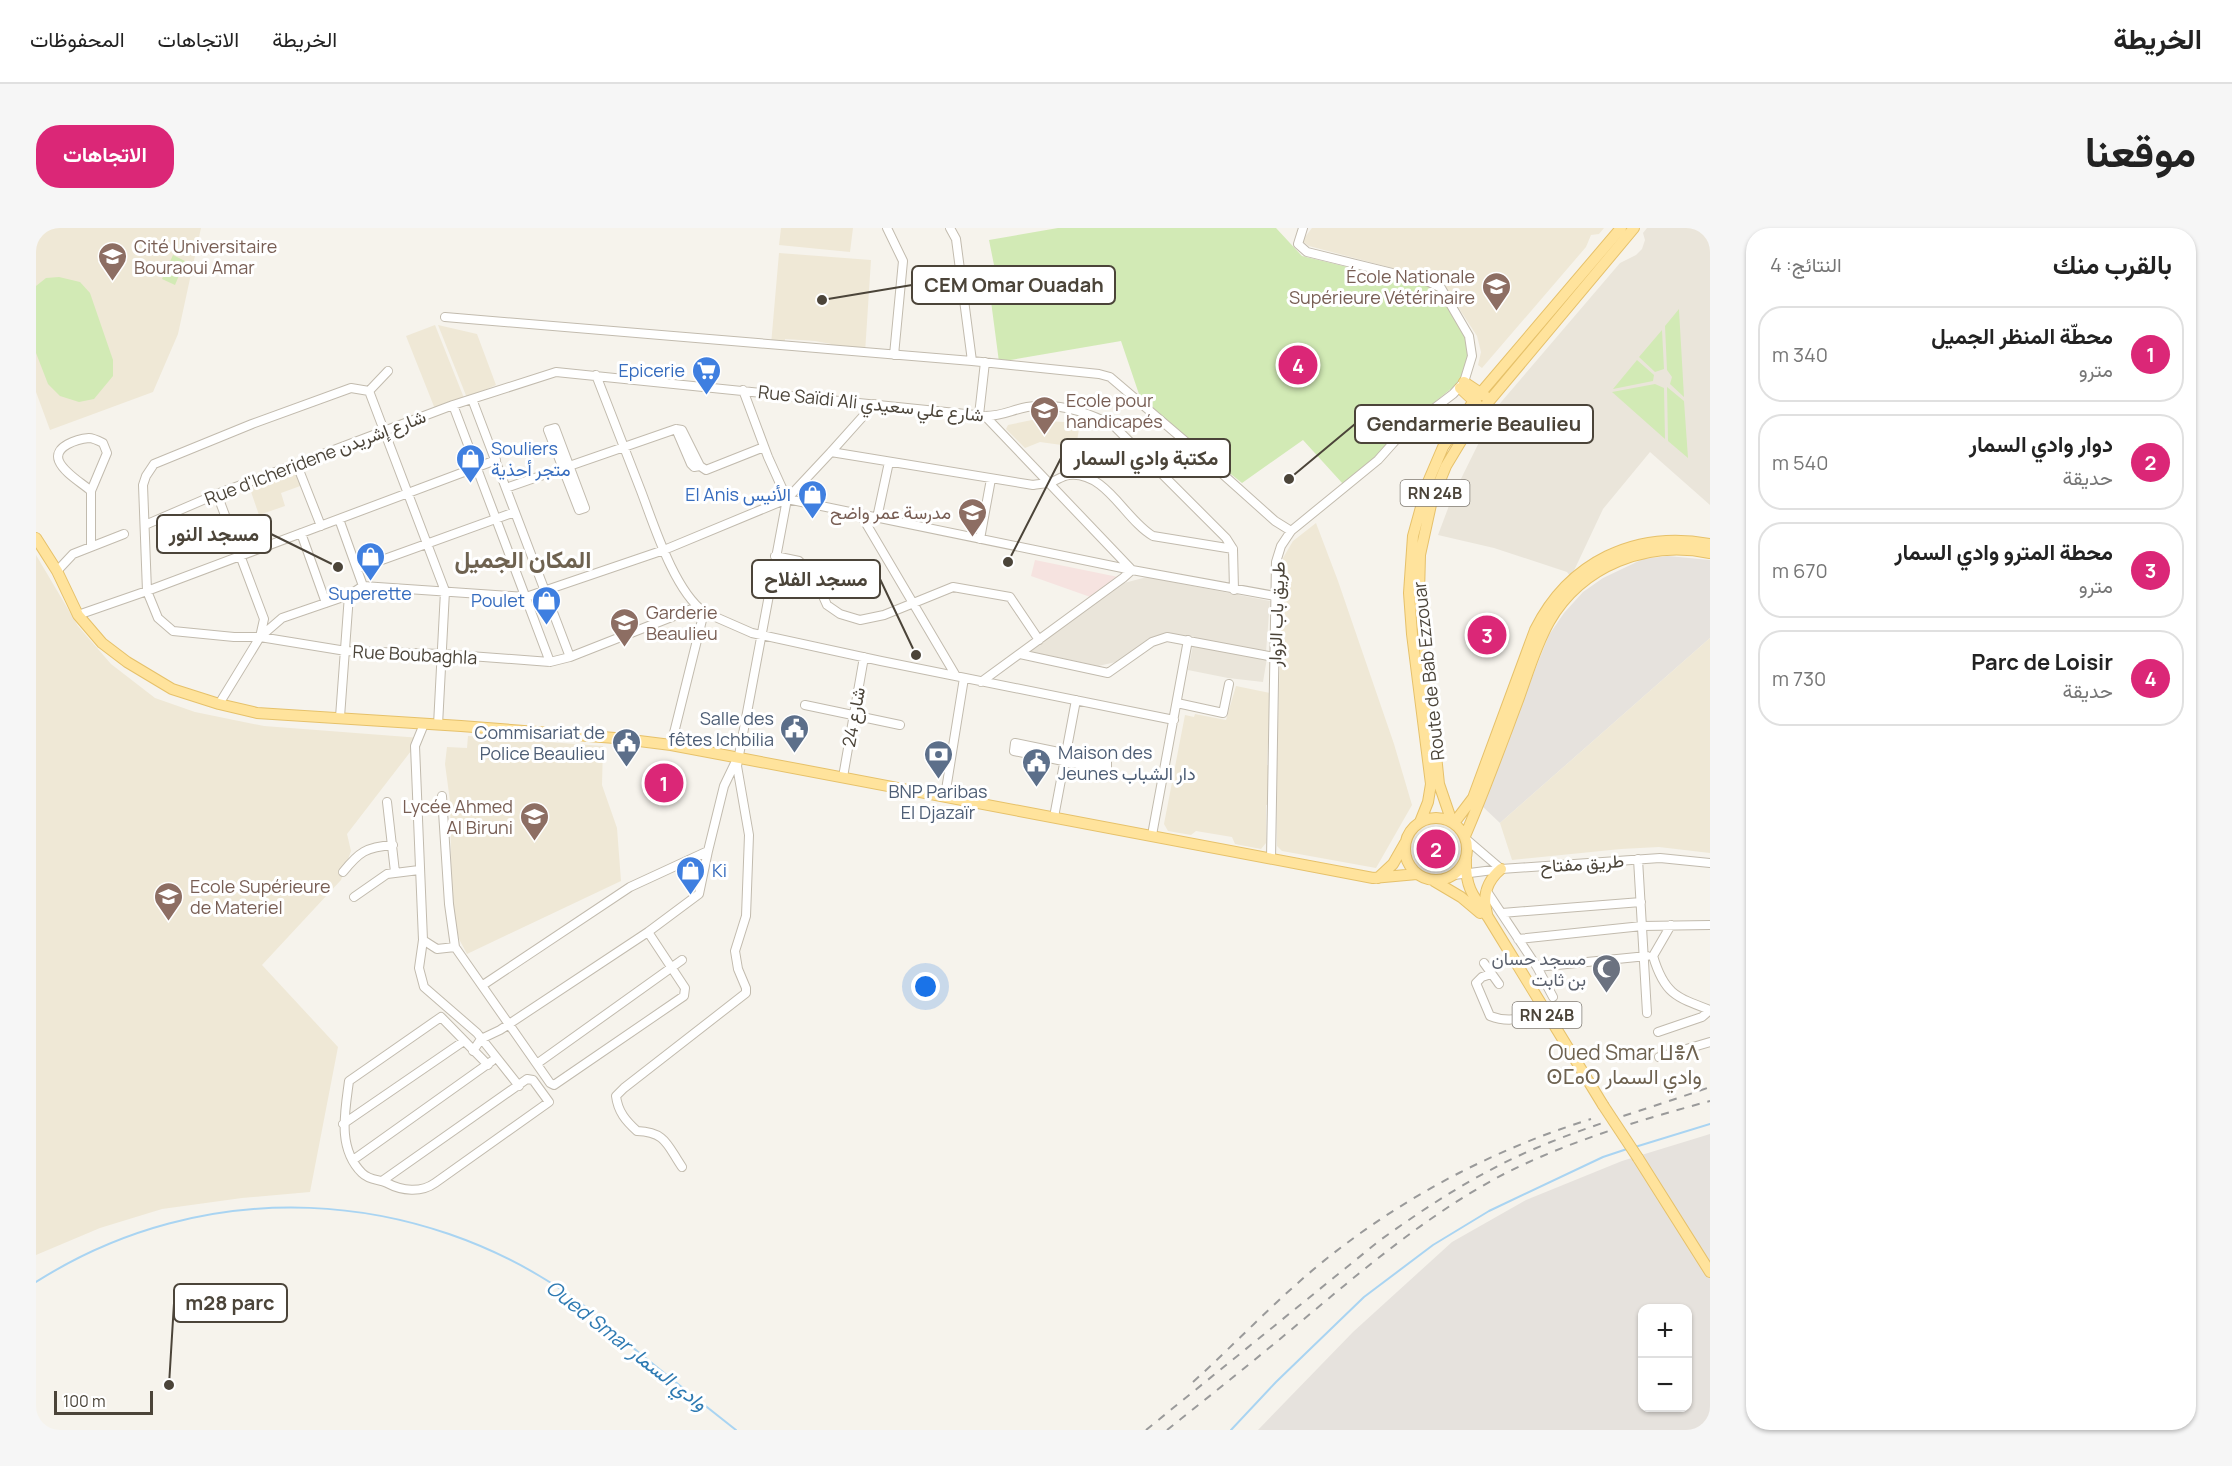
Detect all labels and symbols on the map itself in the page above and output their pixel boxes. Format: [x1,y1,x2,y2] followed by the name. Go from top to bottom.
[134,234,277,279] place label: Cité Universitaire Bouraoui Amar
[97,240,129,282] school or university icon: Cité Universitaire Bouraoui Amar
[1289,264,1475,309] place label: École Nationale Supérieure Vétérinaire
[912,266,1115,304] callout: CEM Omar Ouadah
[1480,270,1512,312] school or university icon: École Nationale Supérieure Vétérinaire
[924,271,1104,298] text: CEM Omar Ouadah
[1278,342,1318,388] pin: 4
[690,354,722,396] supermarket icon: Epicerie
[618,358,685,382] place label: Epicerie
[757,379,985,431] street label: Rue Saïdi Ali شارع علي سعيدي
[1066,388,1163,433] place label: Ecole pour handicapés
[1029,394,1061,436] school or university icon: Ecole pour handicapés
[201,404,429,511] street label: Rue d'Icheridene شارع إشريدن
[1355,405,1593,443] callout: Gendarmerie Beaulieu
[1367,410,1581,437] text: Gendarmerie Beaulieu
[491,436,571,481] place label: Souliers متجر أحذية
[1061,439,1230,477] callout: مكتبة وادي السمار
[454,442,486,484] shop icon: Souliers متجر أحذية
[1073,444,1219,475] text: مكتبة وادي السمار
[796,478,828,520] shop icon: El Anis الأنيس
[1400,480,1470,506] road number: RN 24B
[685,482,791,506] place label: El Anis الأنيس
[956,496,988,538] school or university icon: مدرسة عمر واضح
[830,500,951,525] place label: مدرسة عمر واضح
[157,515,271,553] callout: مسجد النور
[168,520,259,547] text: مسجد النور
[354,540,386,582] shop icon: Superette
[455,542,591,575] district label: المكان الجميل
[752,560,880,598] callout: مسجد الفلاح
[1262,561,1290,668] street label: طريق باب الزوار
[764,565,868,593] text: مسجد الفلاح
[1407,580,1449,762] street label: Route de Bab Ezzouar
[328,581,412,605] place label: Superette
[530,584,562,626] shop icon: Poulet
[471,588,525,612] place label: Poulet
[646,600,718,645] place label: Garderie Beaulieu
[609,606,641,648] school or university icon: Garderie Beaulieu
[1468,612,1506,658] pin: 3
[352,639,478,669] street label: Rue Boubaghla
[836,685,871,749] street label: شارع 24
[669,706,774,751] place label: Salle des fêtes Ichbilia
[779,712,811,754] public building icon: Salle des fêtes Ichbilia
[475,720,605,765] place label: Commisariat de Police Beaulieu
[610,726,642,768] public building icon: Commisariat de Police Beaulieu
[922,738,954,780] bank icon: BNP Paribas El Djazaïr
[1058,740,1196,785] place label: Maison des Jeunes دار الشباب
[1021,746,1053,788] public building icon: Maison des Jeunes دار الشباب
[644,760,684,806] pin: 1
[888,779,988,824] place label: BNP Paribas El Djazaïr
[402,794,513,839] place label: Lycée Ahmed Al Biruni
[518,800,550,842] school or university icon: Lycée Ahmed Al Biruni
[1416,826,1456,872] pin: 2
[1539,848,1625,879] street label: طريق مفتاح
[675,854,707,896] shop icon: Ki
[712,858,727,882] place label: Ki
[190,874,331,919] place label: Ecole Supérieure de Materiel
[153,880,185,922] school or university icon: Ecole Supérieure de Materiel
[1492,946,1586,991] place label: مسجد حسان بن ثابت
[1591,952,1623,994] mosque icon: مسجد حسان بن ثابت
[911,972,940,1001] your location
[1512,1002,1582,1028] road number: RN 24B
[1546,1038,1702,1094] district label: Oued Smar ⵡⴻⴷ ⵙⵎⴰⵔ وادي السمار
[539,1274,713,1419] water label: Oued Smar وادي السمار
[174,1284,287,1322] callout: m28 parc
[185,1289,275,1316] text: m28 parc
[54,1388,153,1416] scale bar

